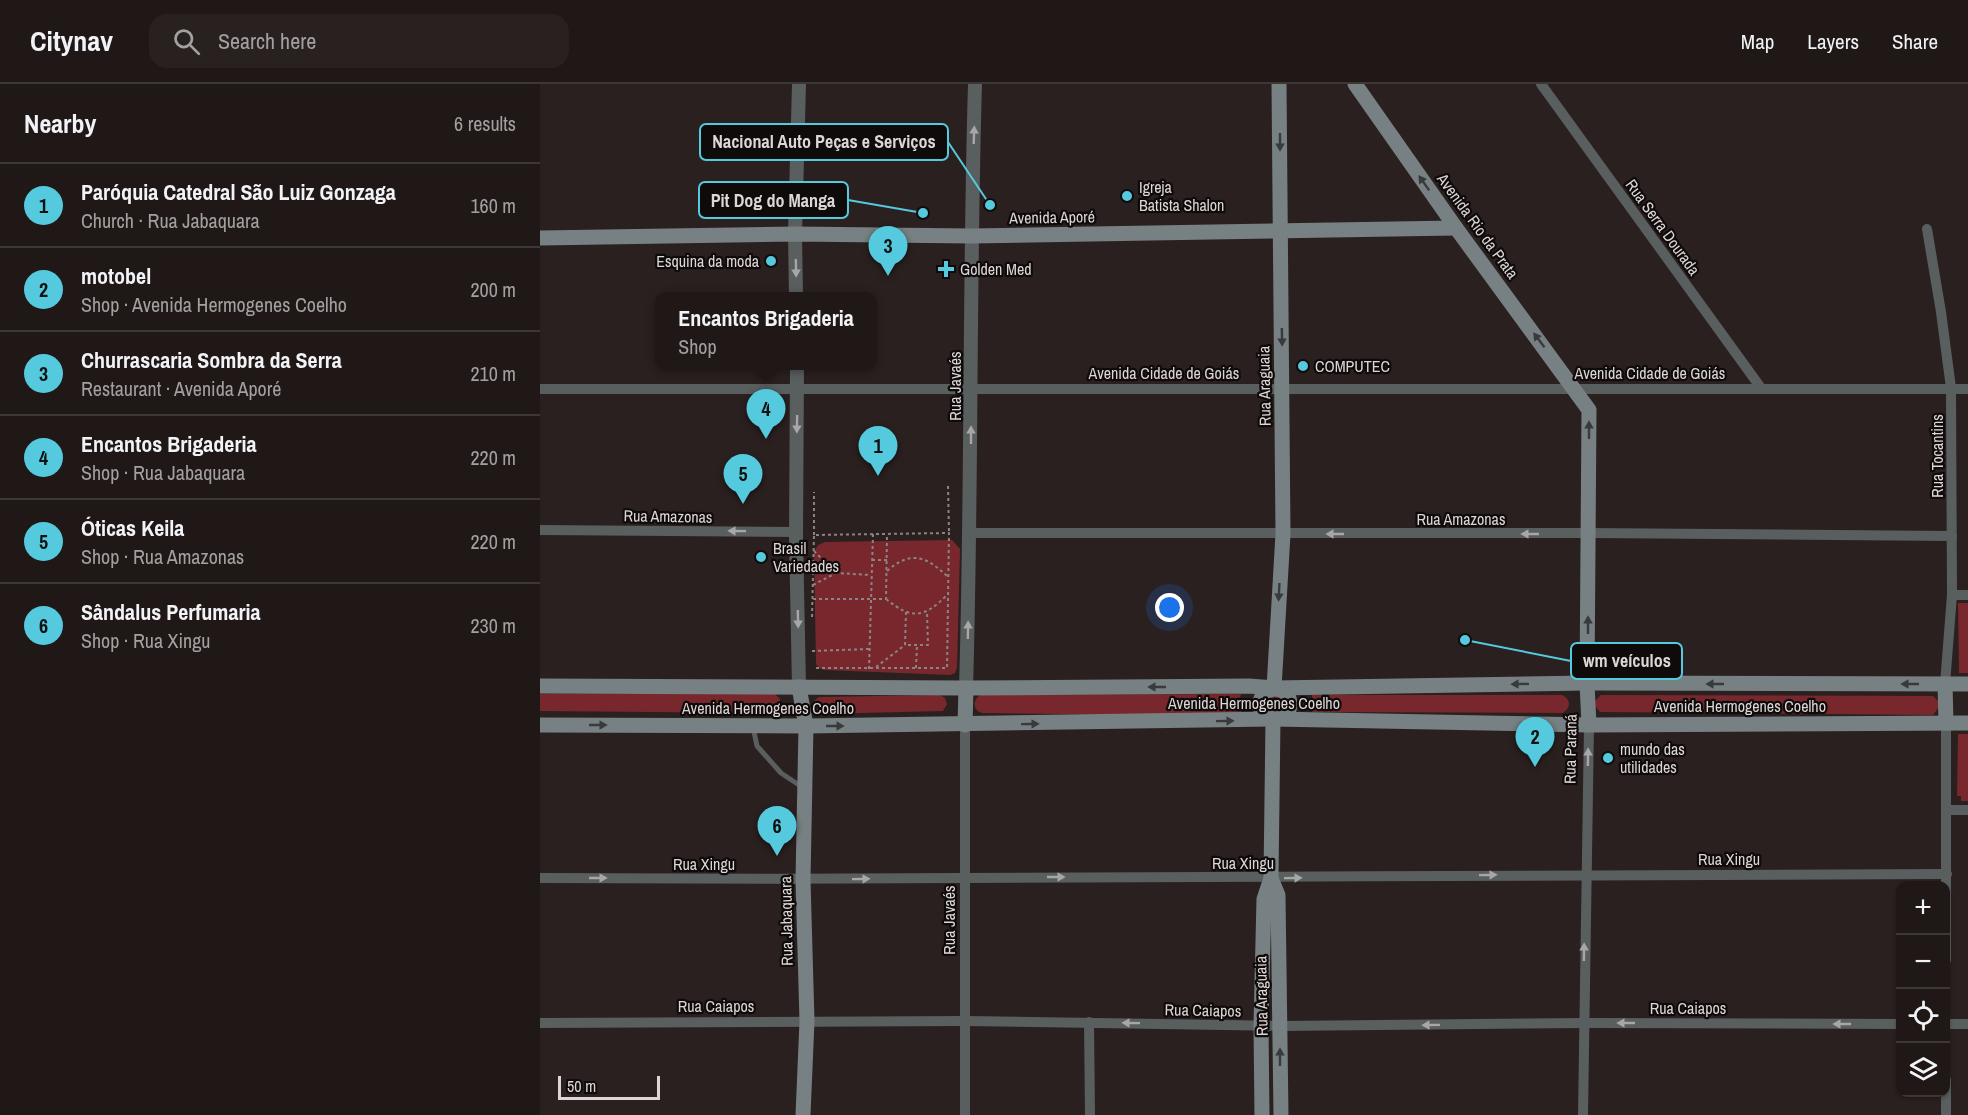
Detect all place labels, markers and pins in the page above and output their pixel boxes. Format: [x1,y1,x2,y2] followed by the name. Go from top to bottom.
[700,124,948,160] callout: Nacional Auto Peças e Serviços
[1139,176,1224,216] place label: Igreja Batista Shalon
[699,182,848,218] callout: Pit Dog do Manga
[1120,189,1134,203] marker: Igreja Batista Shalon
[868,226,908,276] pin: 3
[656,250,760,272] place label: Esquina da moda
[764,254,778,268] marker: Esquina da moda
[960,258,1031,280] place label: Golden Med
[937,260,955,278] marker: Golden Med
[1315,355,1390,377] place label: COMPUTEC
[1296,359,1310,373] marker: COMPUTEC
[746,390,786,439] pin: 4
[858,426,898,476] pin: 1
[724,454,762,504] pin: 5
[773,537,839,577] place label: Brasil Variedades
[754,550,768,564] marker: Brasil Variedades
[1571,643,1682,679] callout: wm veículos
[1516,718,1554,767] pin: 2
[1620,738,1685,778] place label: mundo das utilidades
[1601,751,1615,765] marker: mundo das utilidades
[758,806,796,856] pin: 6

